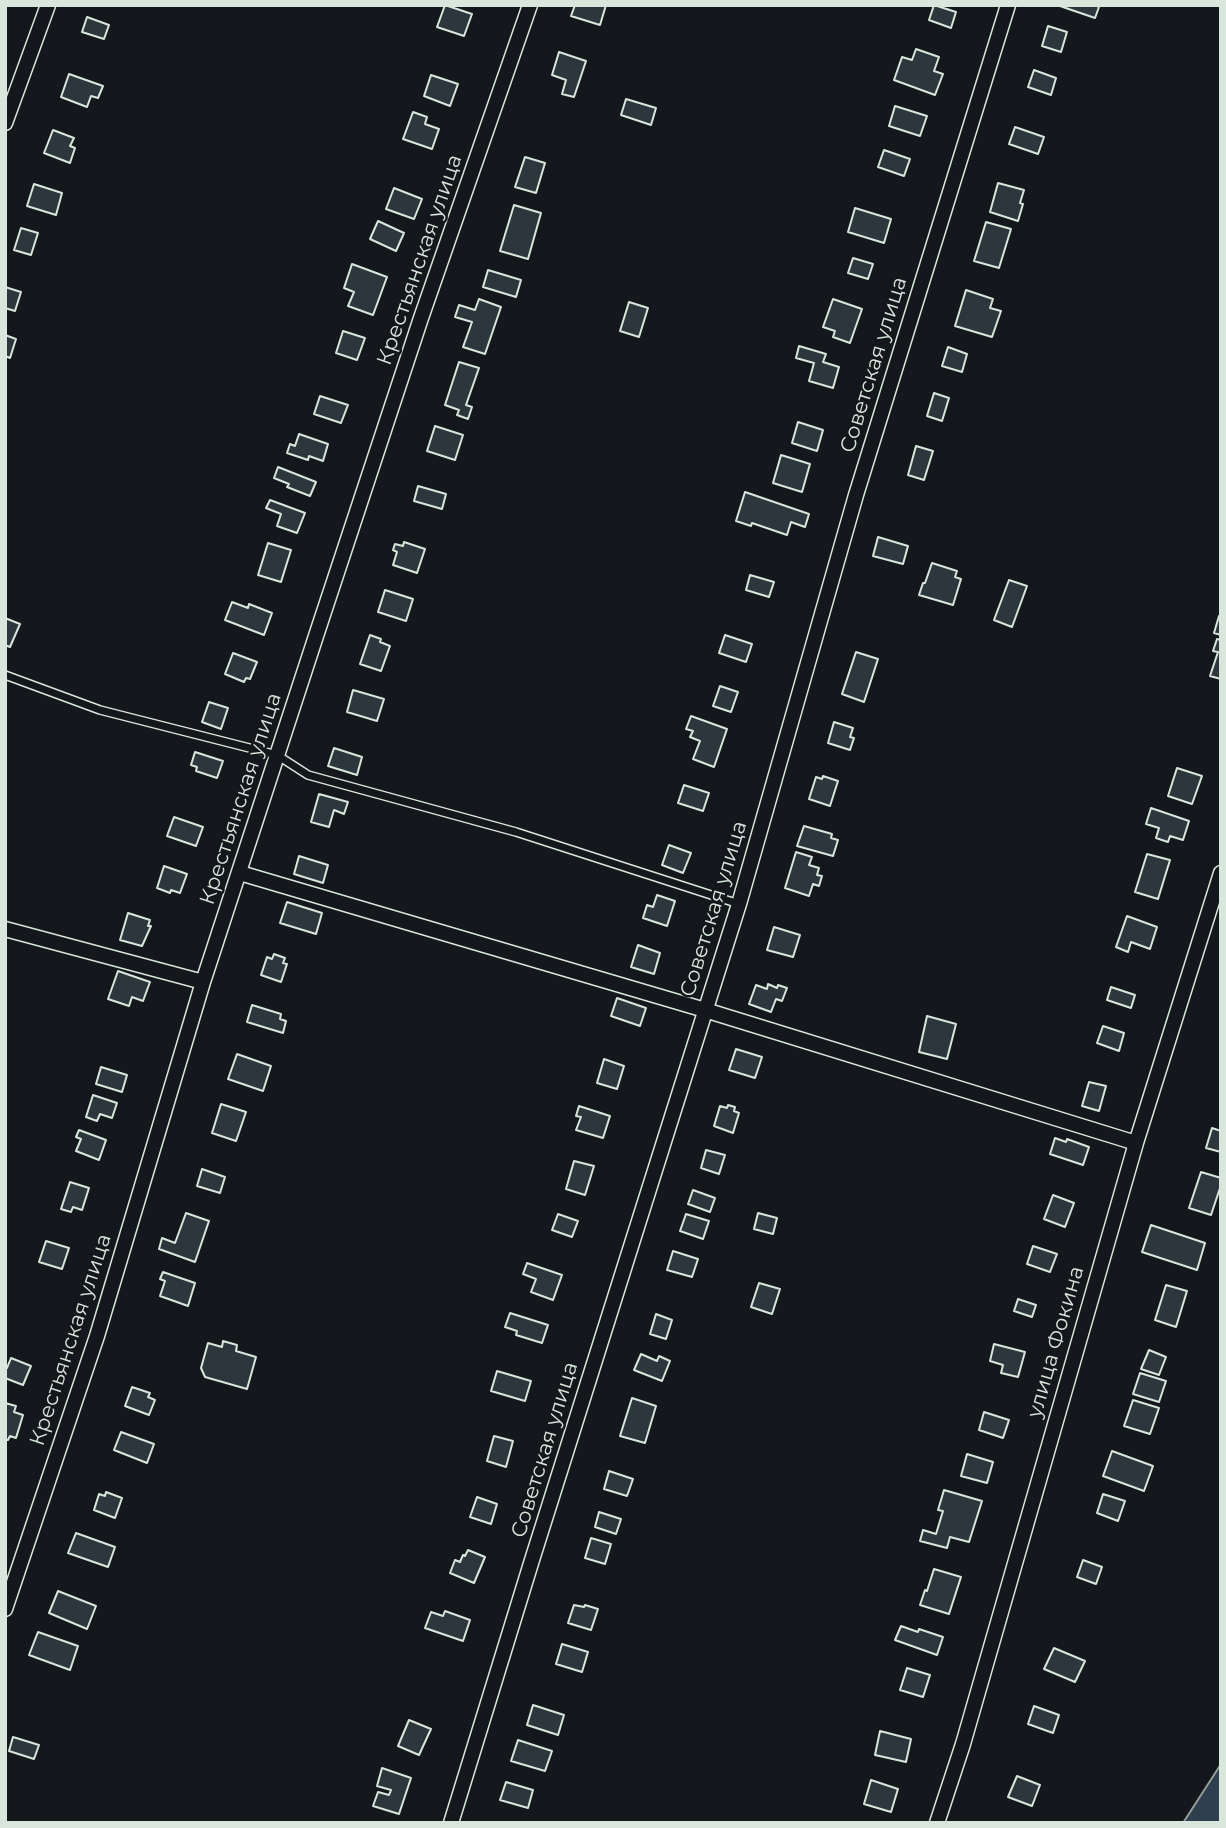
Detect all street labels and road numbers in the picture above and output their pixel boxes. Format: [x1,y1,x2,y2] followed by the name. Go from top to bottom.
[372,151,468,369] street label: Крестьянская улица
[835,274,913,456] street label: Советская улица
[195,690,287,908] street label: Крестьянская улица
[675,818,753,1000] street label: Советская улица
[25,1231,117,1449] street label: Крестьянская улица
[1022,1263,1090,1421] street label: улица Фокина
[506,1359,584,1541] street label: Советская улица

